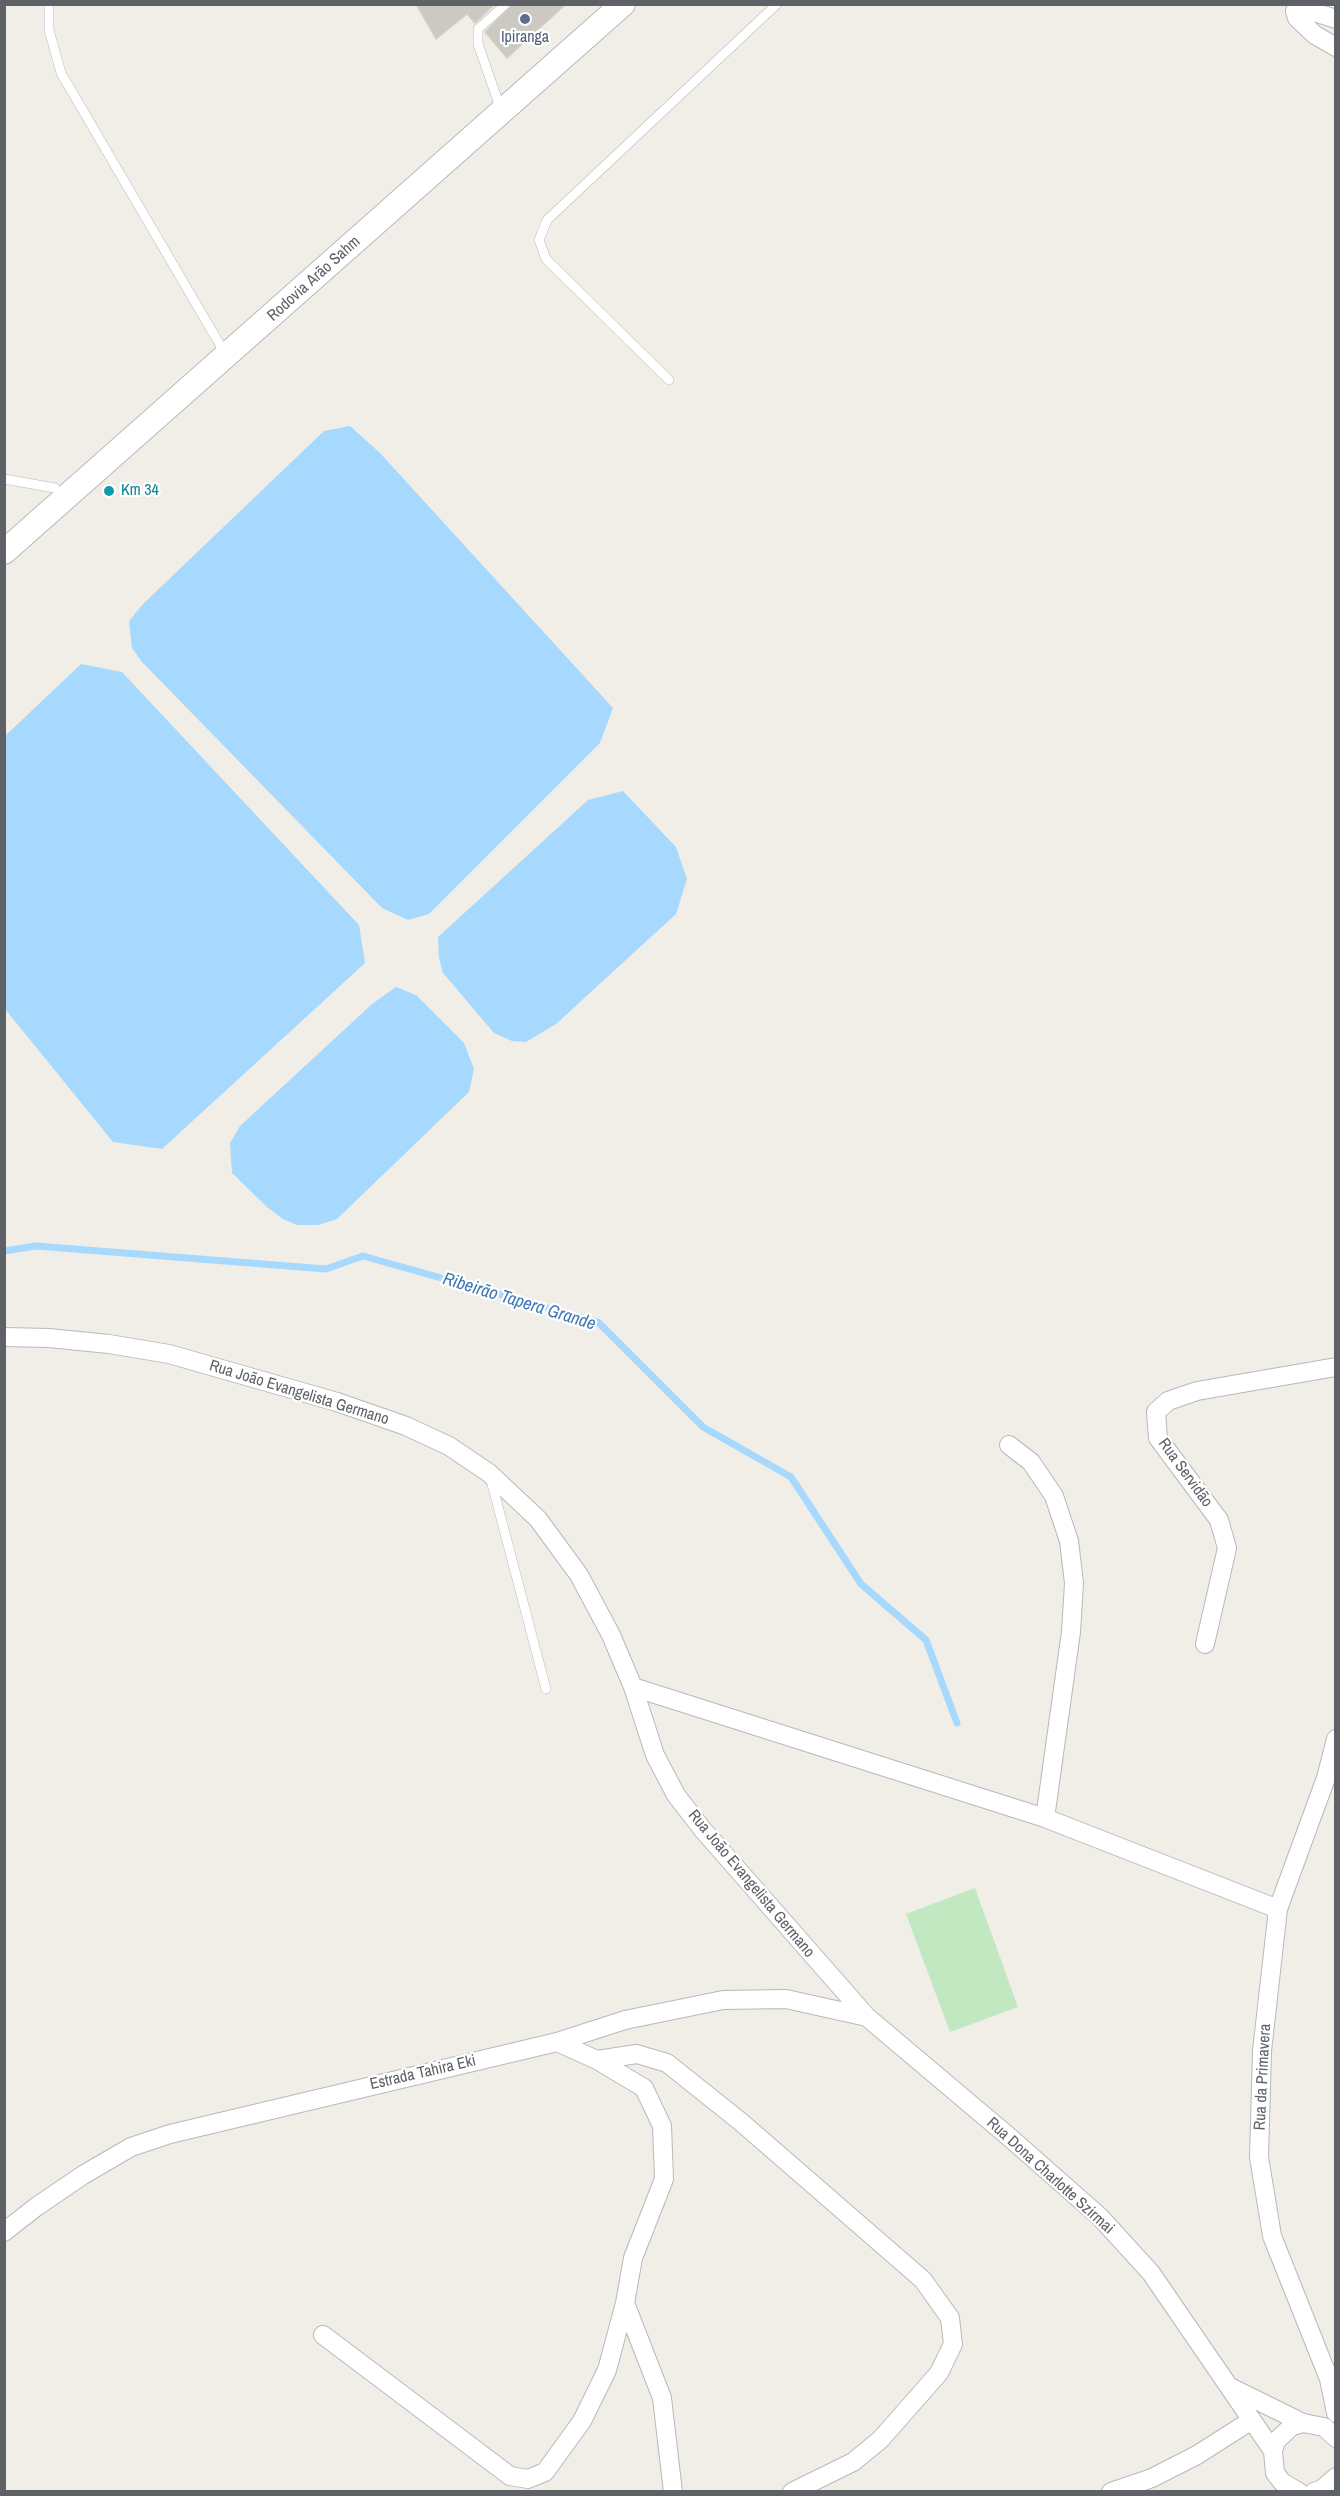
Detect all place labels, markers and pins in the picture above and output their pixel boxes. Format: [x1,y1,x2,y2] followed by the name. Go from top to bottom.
[518,12,532,26] marker: Ipiranga
[501,28,549,48] place label: Ipiranga
[121,481,159,501] place label: Km 34
[102,484,116,498] marker: Km 34

